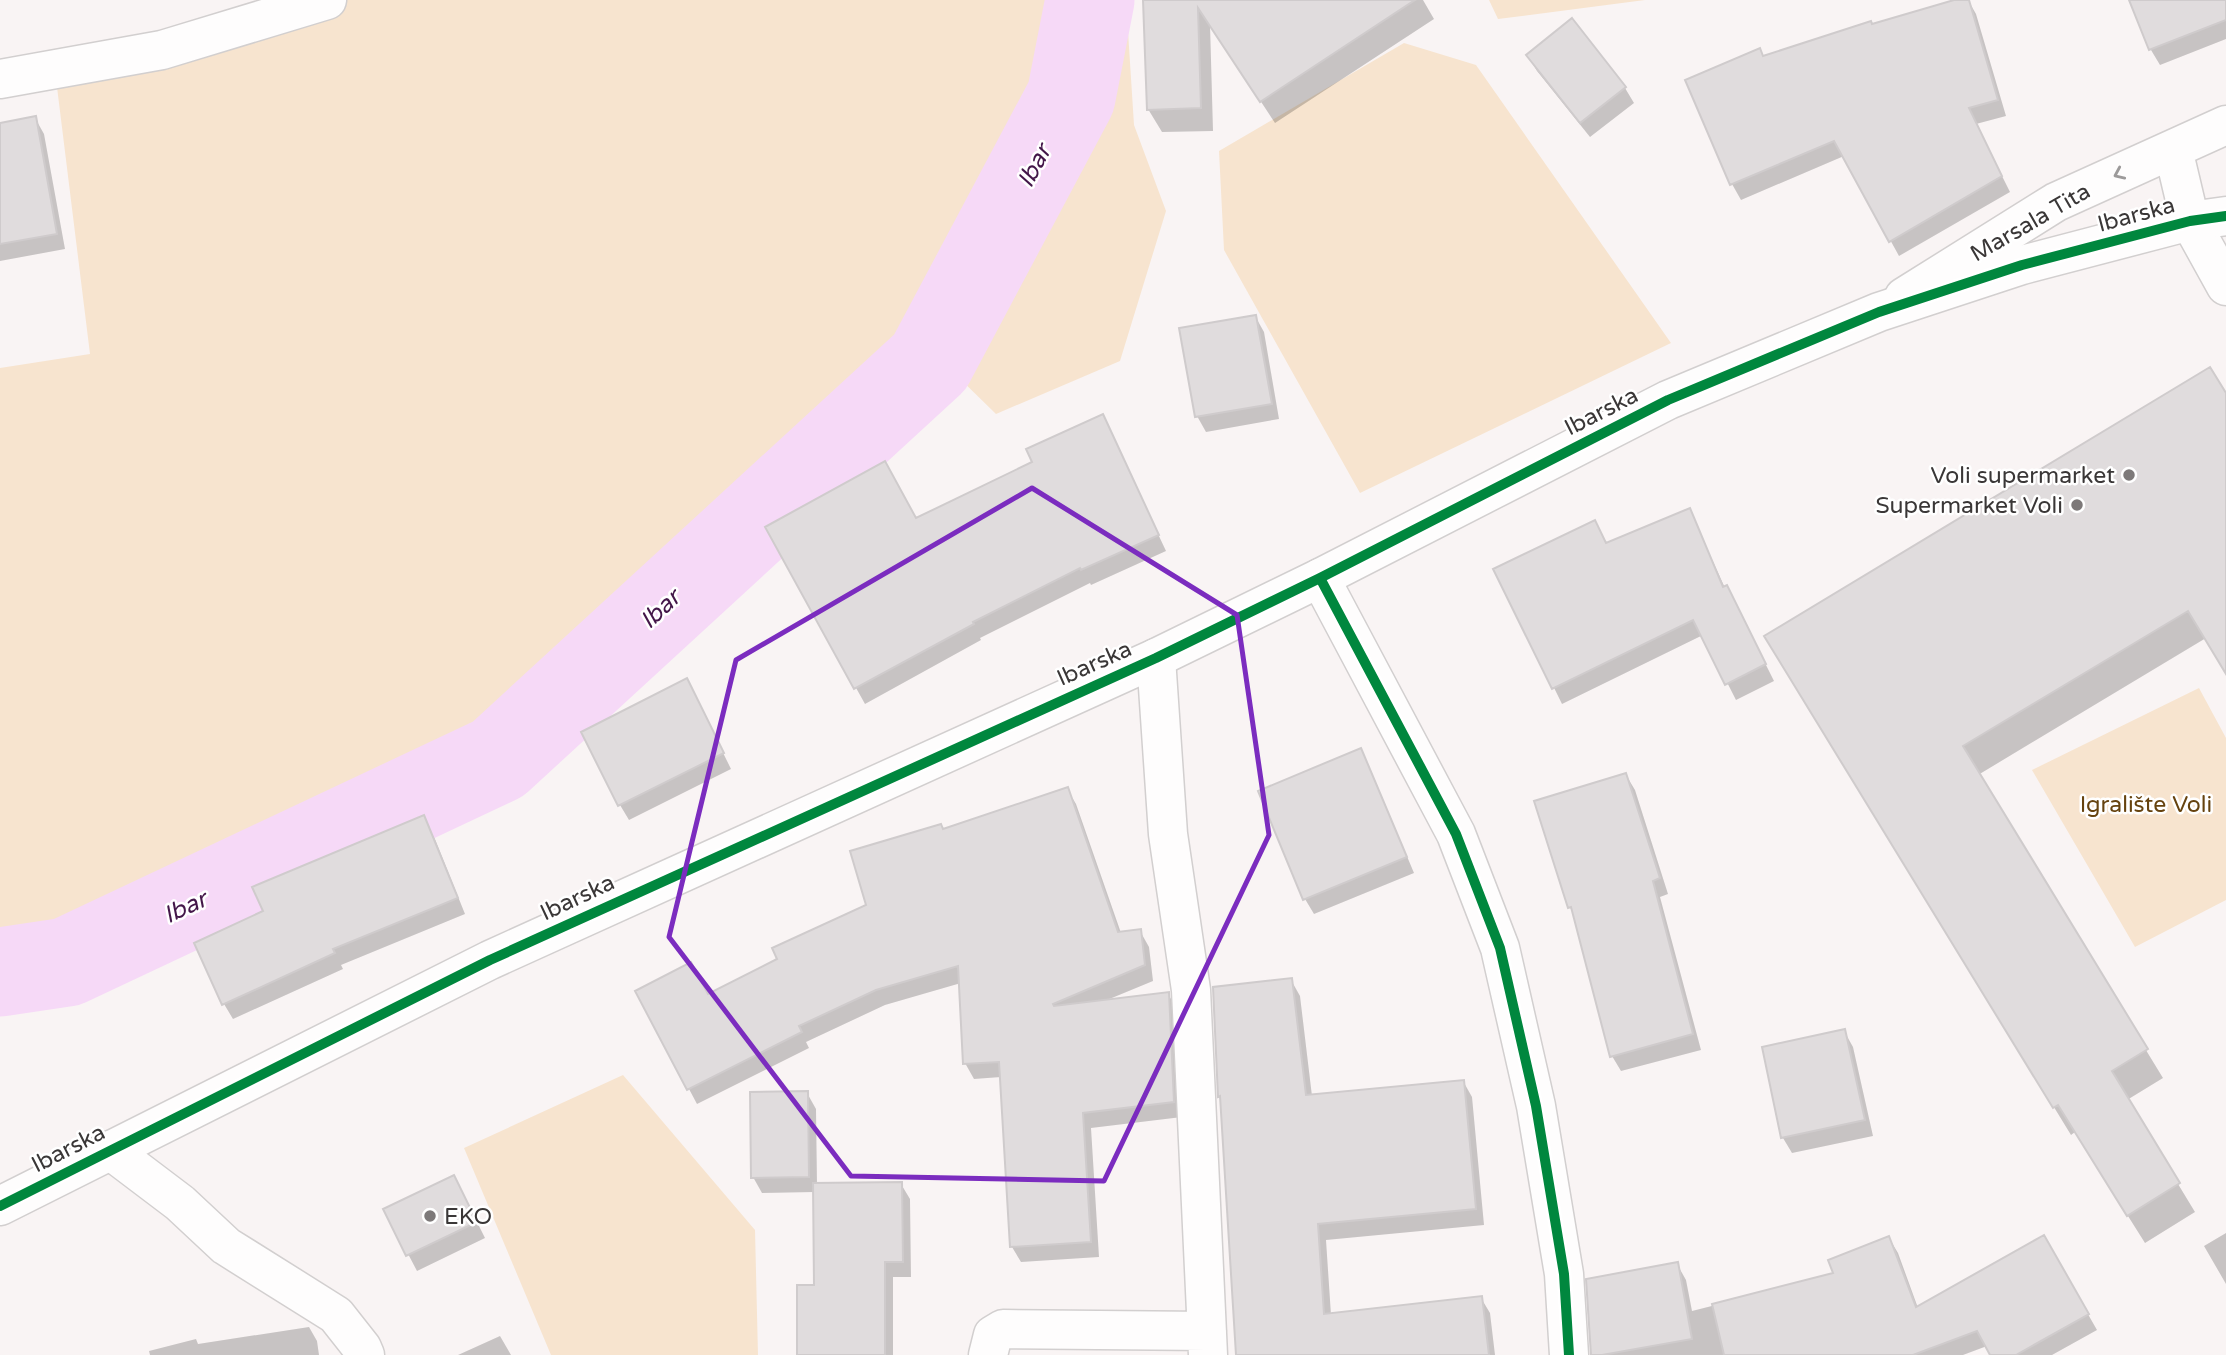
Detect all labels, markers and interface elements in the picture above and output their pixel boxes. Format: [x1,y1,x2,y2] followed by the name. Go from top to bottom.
[1011,137,1059,193] water label: Ibar
[2114,166,2126,180] one-way arrow
[1966,177,2095,268] street label: Marsala Tita
[2095,191,2178,239] street label: Ibarska
[1560,382,1643,442] street label: Ibarska
[1931,462,2115,490] place label: Voli supermarket
[2121,467,2137,483] marker: Voli supermarket
[1876,492,2063,520] place label: Supermarket Voli
[2069,497,2085,513] marker: Supermarket Voli
[634,582,689,635] water label: Ibar
[1053,635,1136,693] street label: Ibarska
[2080,791,2212,819] park label: Igralište Voli
[536,869,619,927] street label: Ibarska
[159,884,214,930] water label: Ibar
[27,1119,110,1179] street label: Ibarska
[444,1203,492,1231] place label: EKO
[422,1208,438,1224] marker: EKO

